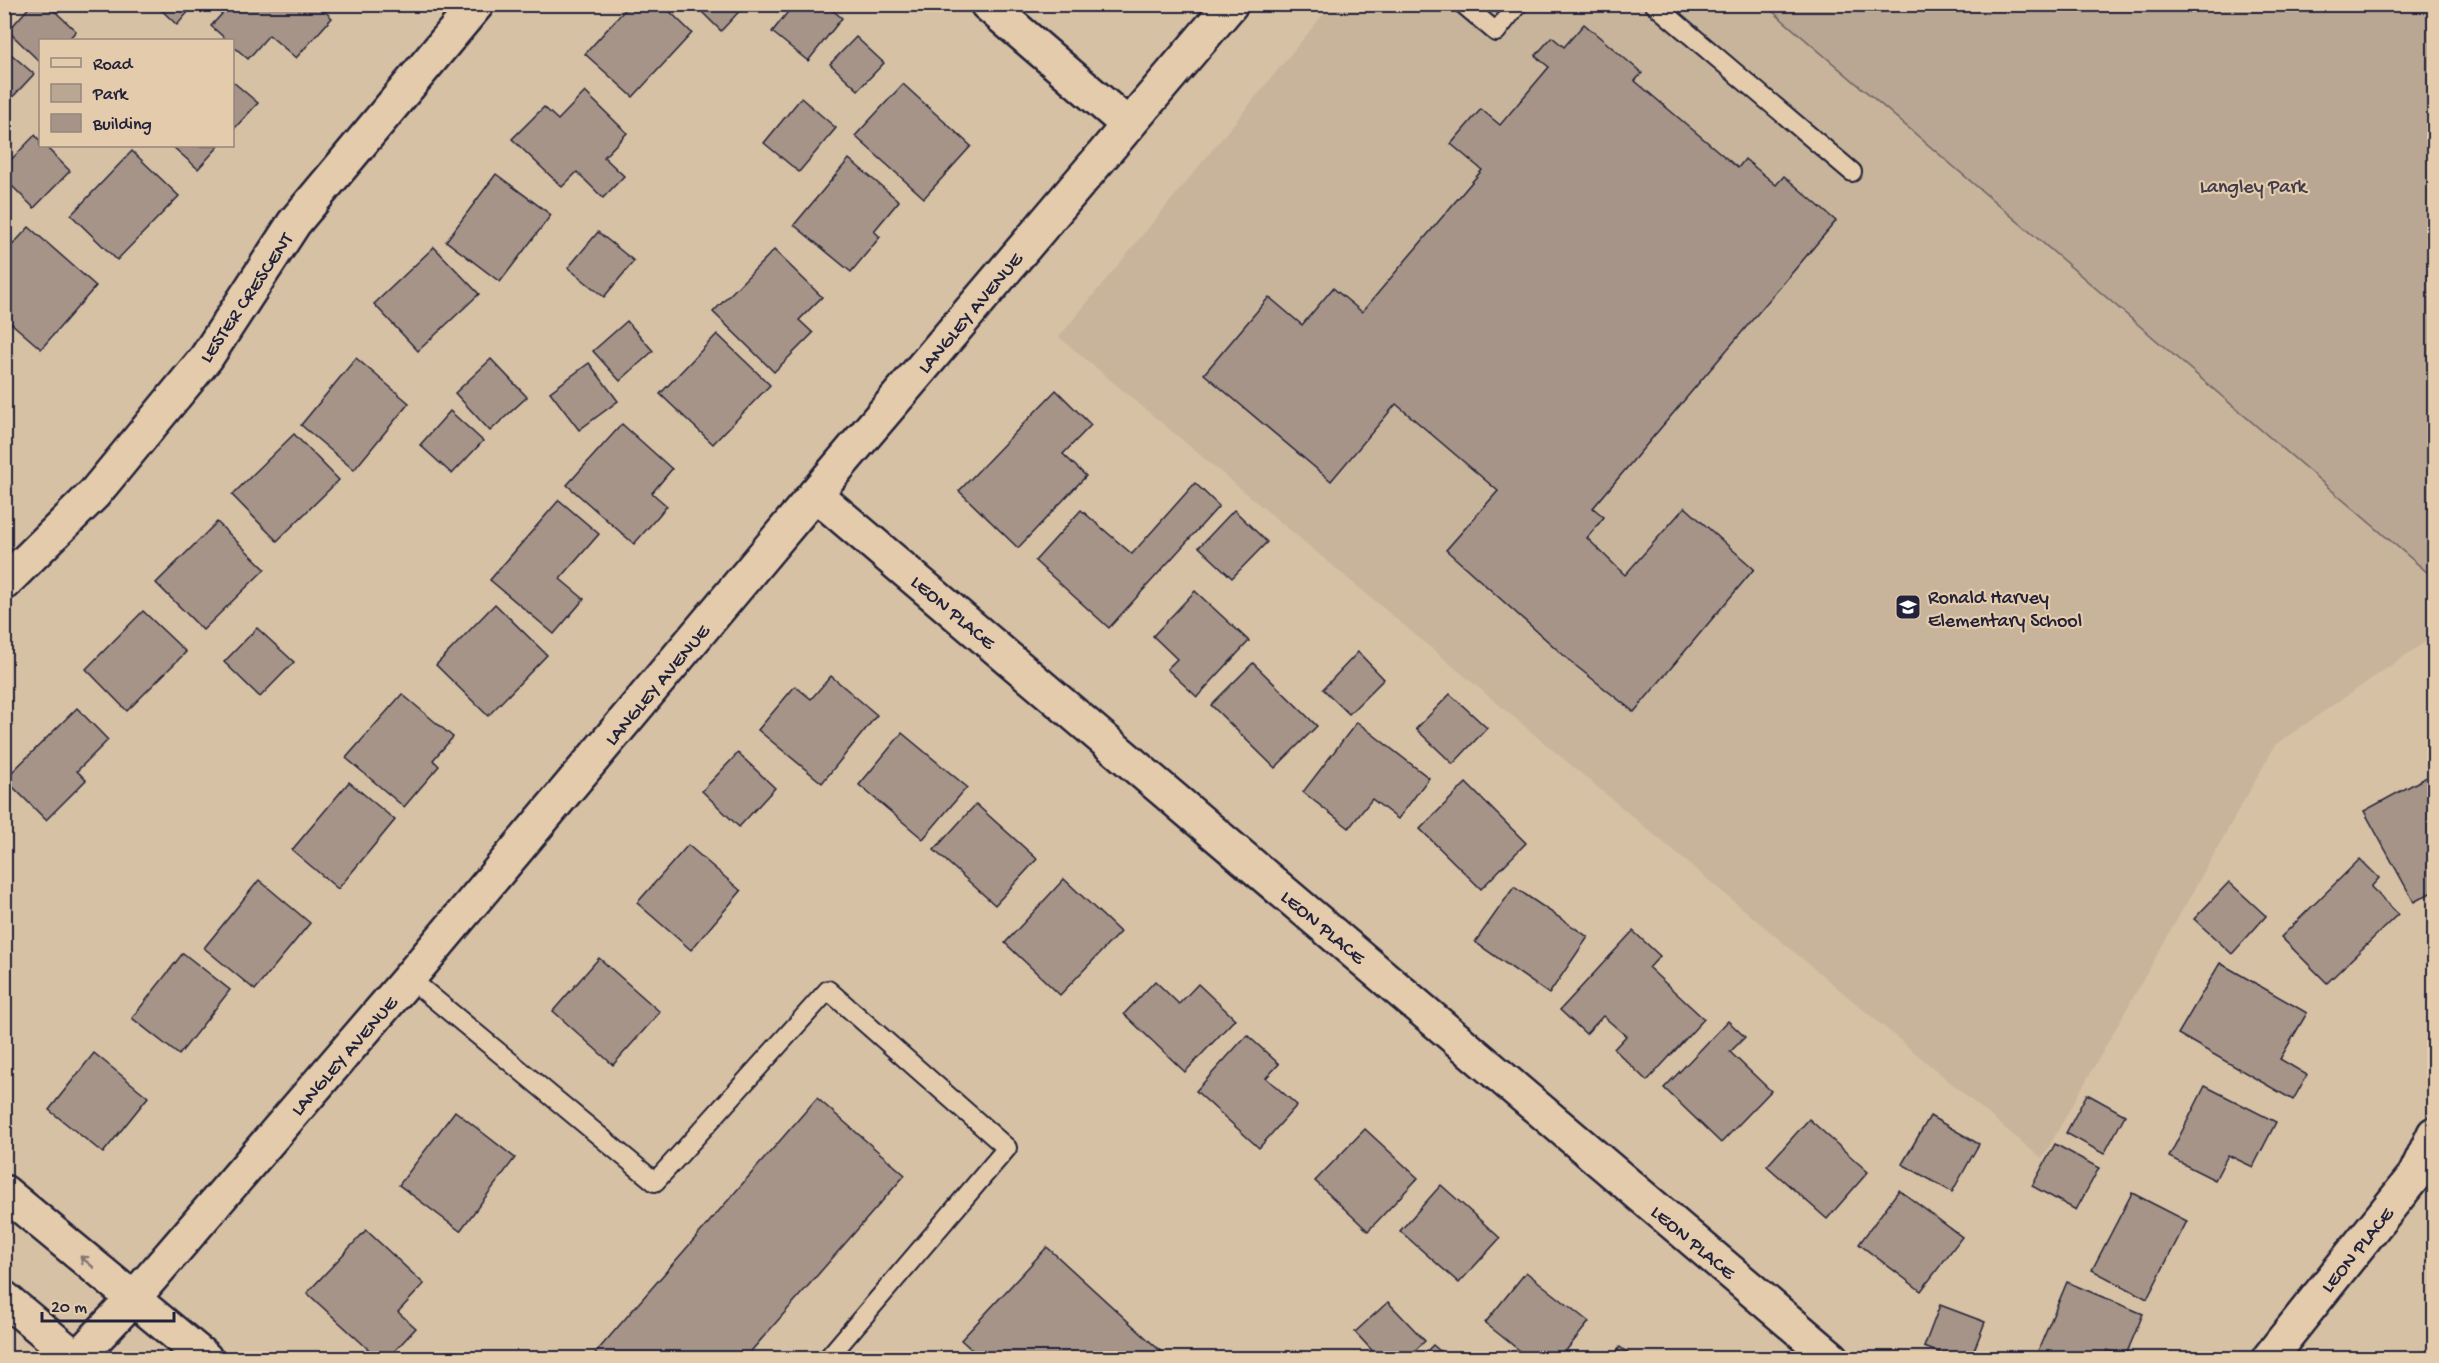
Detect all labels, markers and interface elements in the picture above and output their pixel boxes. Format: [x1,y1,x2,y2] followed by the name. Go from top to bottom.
[39,39,234,147] legend
[93,55,134,76] text: Road
[92,85,129,106] text: Park
[92,115,152,136] text: Building
[2200,177,2308,200] park label: Langley Park
[196,229,301,368] street label: LESTER CRESCENT
[914,248,1030,379] street label: LANGLEY AVENUE
[905,572,1000,657] street label: LEON PLACE
[1928,588,2082,634] place label: Ronald Harvey Elementary School
[1893,592,1923,622] school or university icon: Ronald Harvey Elementary School
[601,620,717,751] street label: LANGLEY AVENUE
[1275,887,1370,972] street label: LEON PLACE
[287,992,405,1122] street label: LANGLEY AVENUE
[1645,1202,1740,1287] street label: LEON PLACE
[2317,1203,2401,1298] street label: LEON PLACE
[80,1255,95,1269] one-way arrow
[42,1285,174,1323] scale bar
[51,1298,87,1319] text: 20 m

